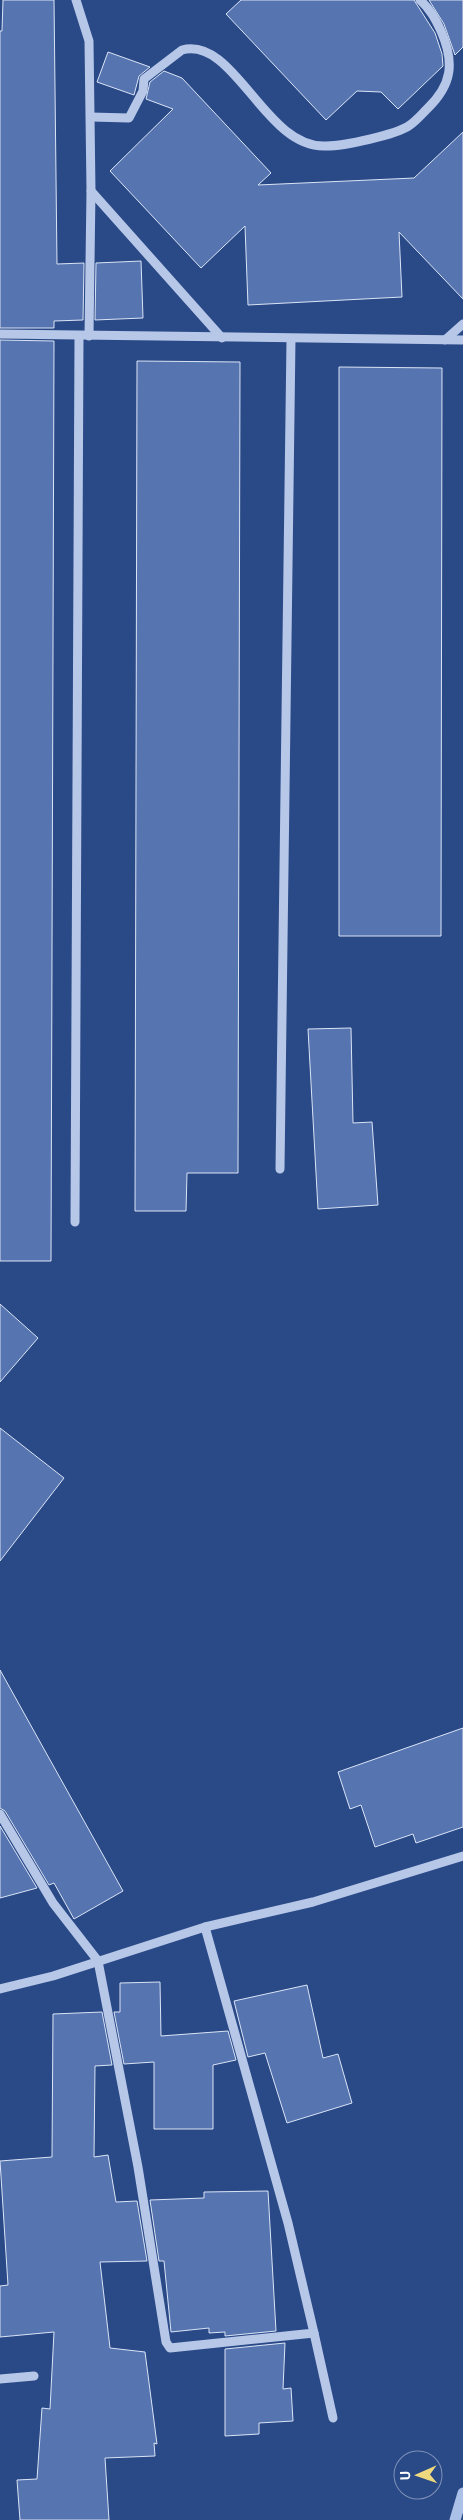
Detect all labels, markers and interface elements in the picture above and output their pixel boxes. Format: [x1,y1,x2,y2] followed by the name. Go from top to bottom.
[393,2450,443,2500] north arrow
[397,2471,413,2480] text: U

